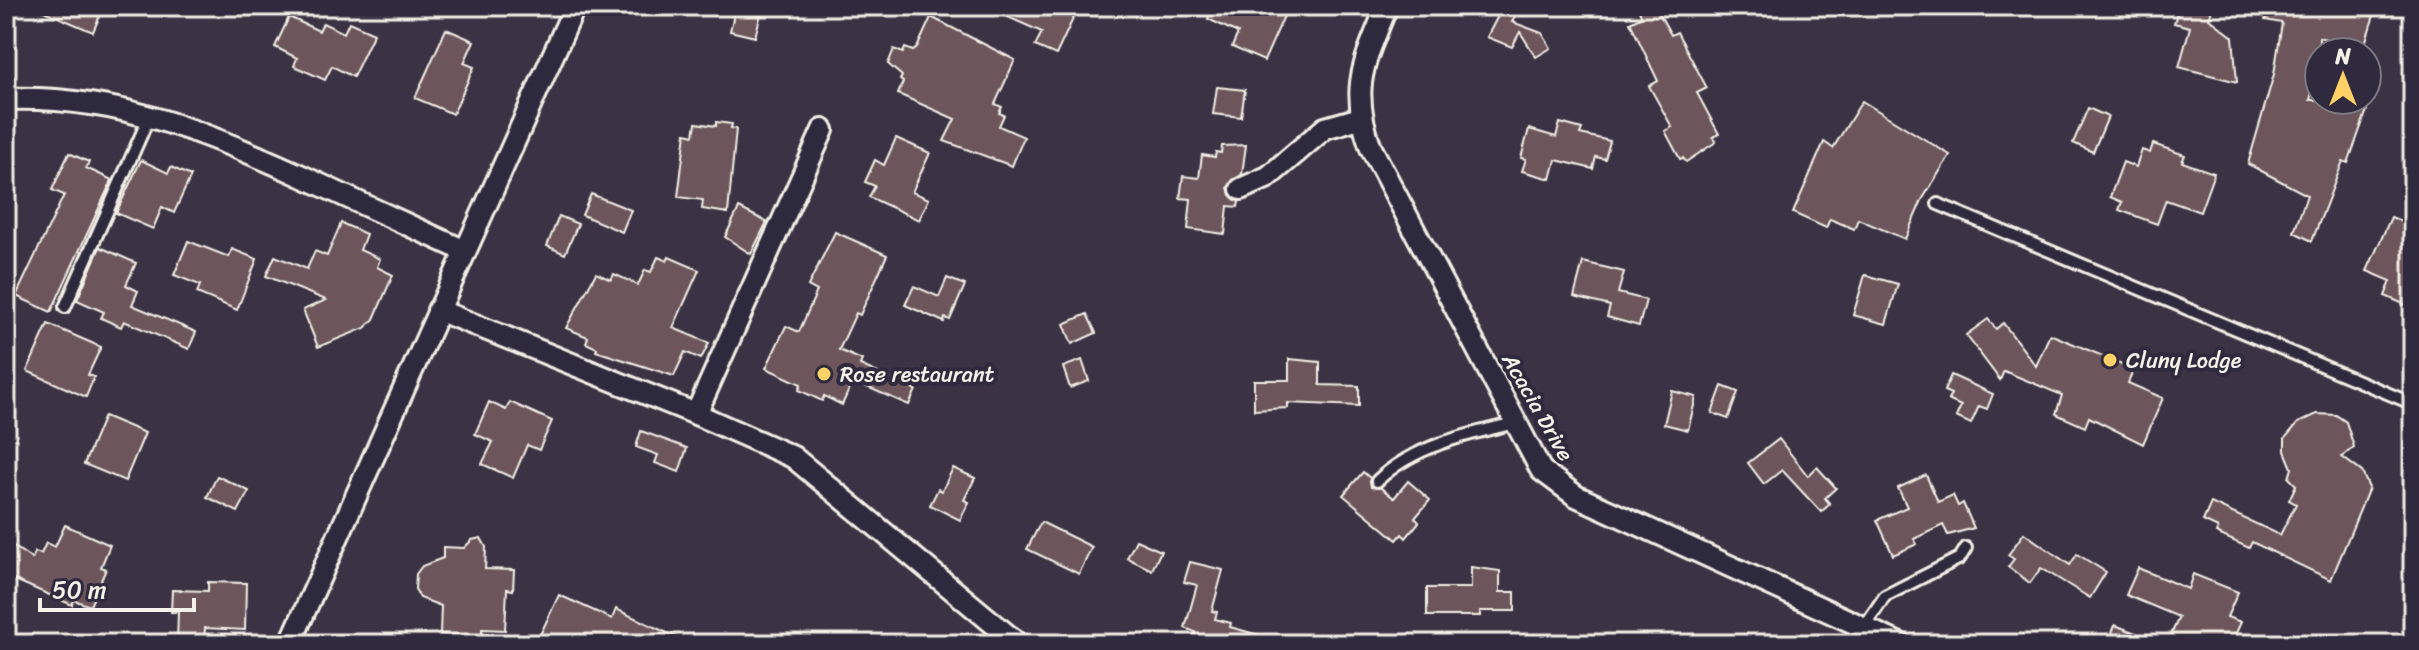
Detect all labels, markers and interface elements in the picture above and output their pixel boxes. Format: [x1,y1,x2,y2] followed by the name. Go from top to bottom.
[2303,36,2383,116] north arrow
[2334,37,2351,76] text: N
[2126,341,2242,380] place label: Cluny Lodge
[1491,344,1585,469] street label: Acacia Drive
[2101,351,2119,369] marker: Cluny Lodge
[840,355,995,394] place label: Rose restaurant
[815,365,833,383] marker: Rose restaurant
[40,562,194,612] scale bar
[52,569,107,611] text: 50 m

